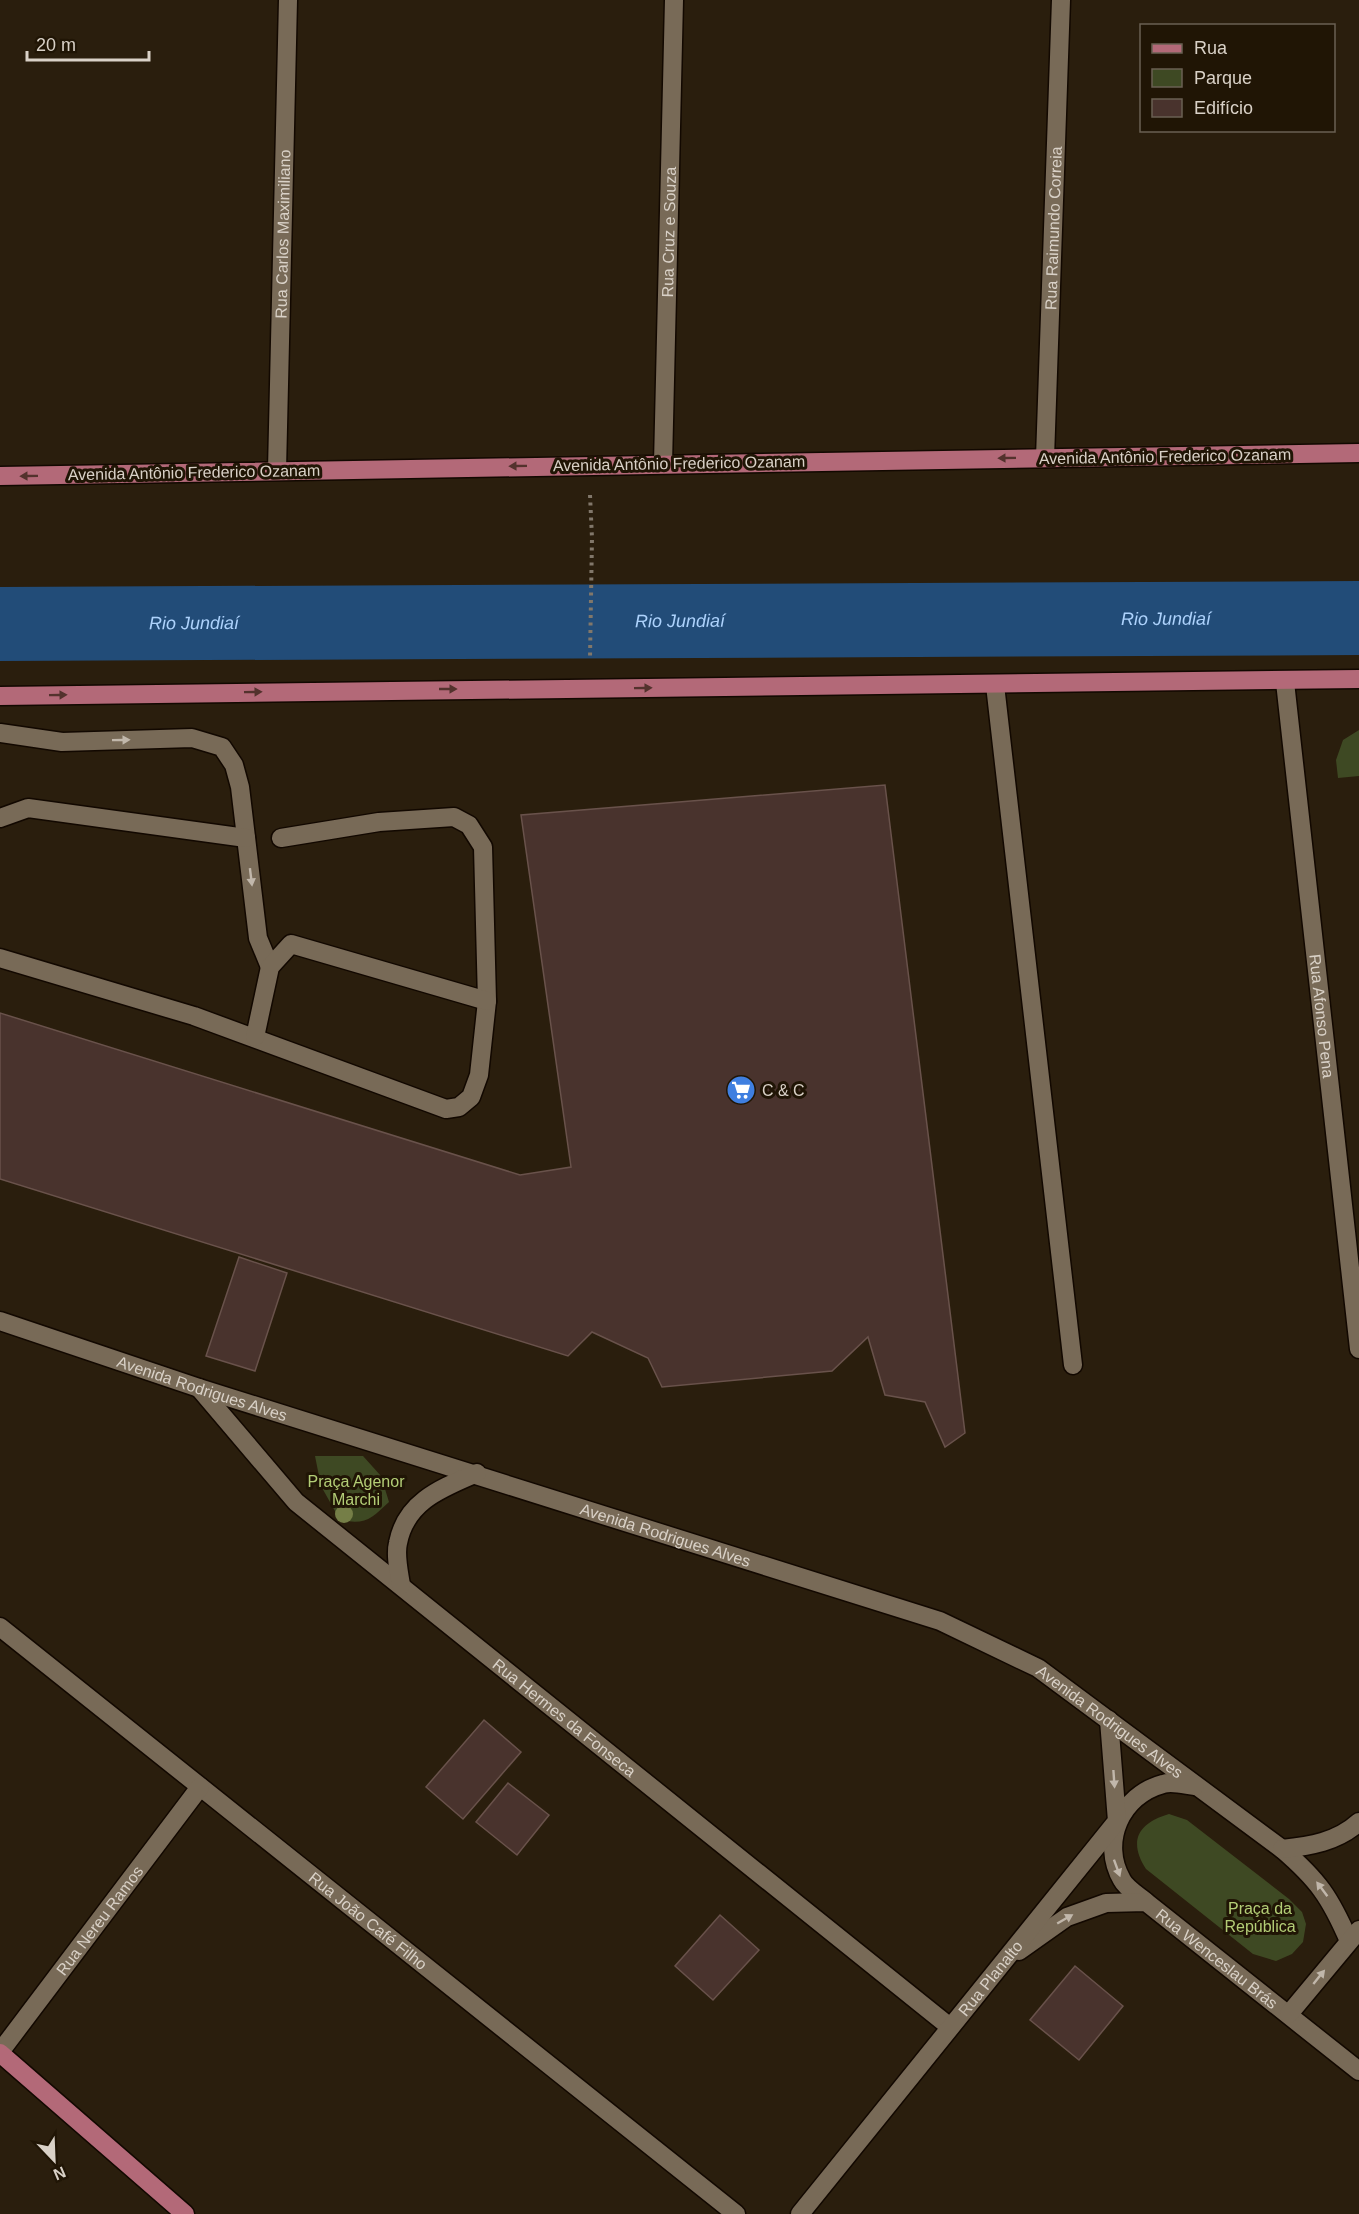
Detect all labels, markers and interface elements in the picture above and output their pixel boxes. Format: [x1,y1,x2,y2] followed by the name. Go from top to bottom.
[27,24,148,62] scale bar
[1140,24,1335,132] legend
[36,35,76,55] text: 20 m
[1194,38,1228,58] text: Rua
[1194,68,1252,88] text: Parque
[1194,98,1253,118] text: Edifício
[1042,146,1065,310] street label: Rua Raimundo Correia
[273,149,293,319] street label: Rua Carlos Maximiliano
[659,166,679,298] street label: Rua Cruz e Souza
[1039,446,1291,467] street label: Avenida Antônio Frederico Ozanam
[553,453,805,474] street label: Avenida Antônio Frederico Ozanam
[997,453,1016,463] one-way arrow
[508,461,527,470] one-way arrow
[68,462,320,483] street label: Avenida Antônio Frederico Ozanam
[19,471,38,480] one-way arrow
[1121,609,1213,629] water label: Rio Jundiaí
[635,611,727,631] water label: Rio Jundiaí
[149,613,241,633] water label: Rio Jundiaí
[634,683,653,693] one-way arrow
[439,684,458,694] one-way arrow
[244,687,263,697] one-way arrow
[49,691,68,700] one-way arrow
[111,735,130,745] one-way arrow
[246,867,255,886] one-way arrow
[1306,953,1337,1079] street label: Rua Afonso Pena
[725,1074,757,1106] supermarket icon: C & C
[762,1082,805,1099] place label: C & C
[115,1353,289,1424] street label: Avenida Rodrigues Alves
[308,1473,405,1508] park label: Praça Agenor Marchi
[578,1500,753,1570] street label: Avenida Rodrigues Alves
[489,1656,639,1780] street label: Rua Hermes da Fonseca
[1033,1662,1186,1782] street label: Avenida Rodrigues Alves
[1109,1769,1118,1788] one-way arrow
[1113,1859,1123,1877] one-way arrow
[53,1863,147,1979] street label: Rua Nereu Ramos
[306,1869,430,1973] street label: Rua João Café Filho
[1317,1881,1329,1896] one-way arrow
[1224,1900,1296,1935] park label: Praça da República
[1153,1905,1281,2012] street label: Rua Wenceslau Brás
[1057,1914,1073,1925] one-way arrow
[955,1937,1026,2019] street label: Rua Planalto
[1313,1969,1326,1985] one-way arrow
[24,2130,84,2190] north arrow
[51,2163,68,2183] text: N

